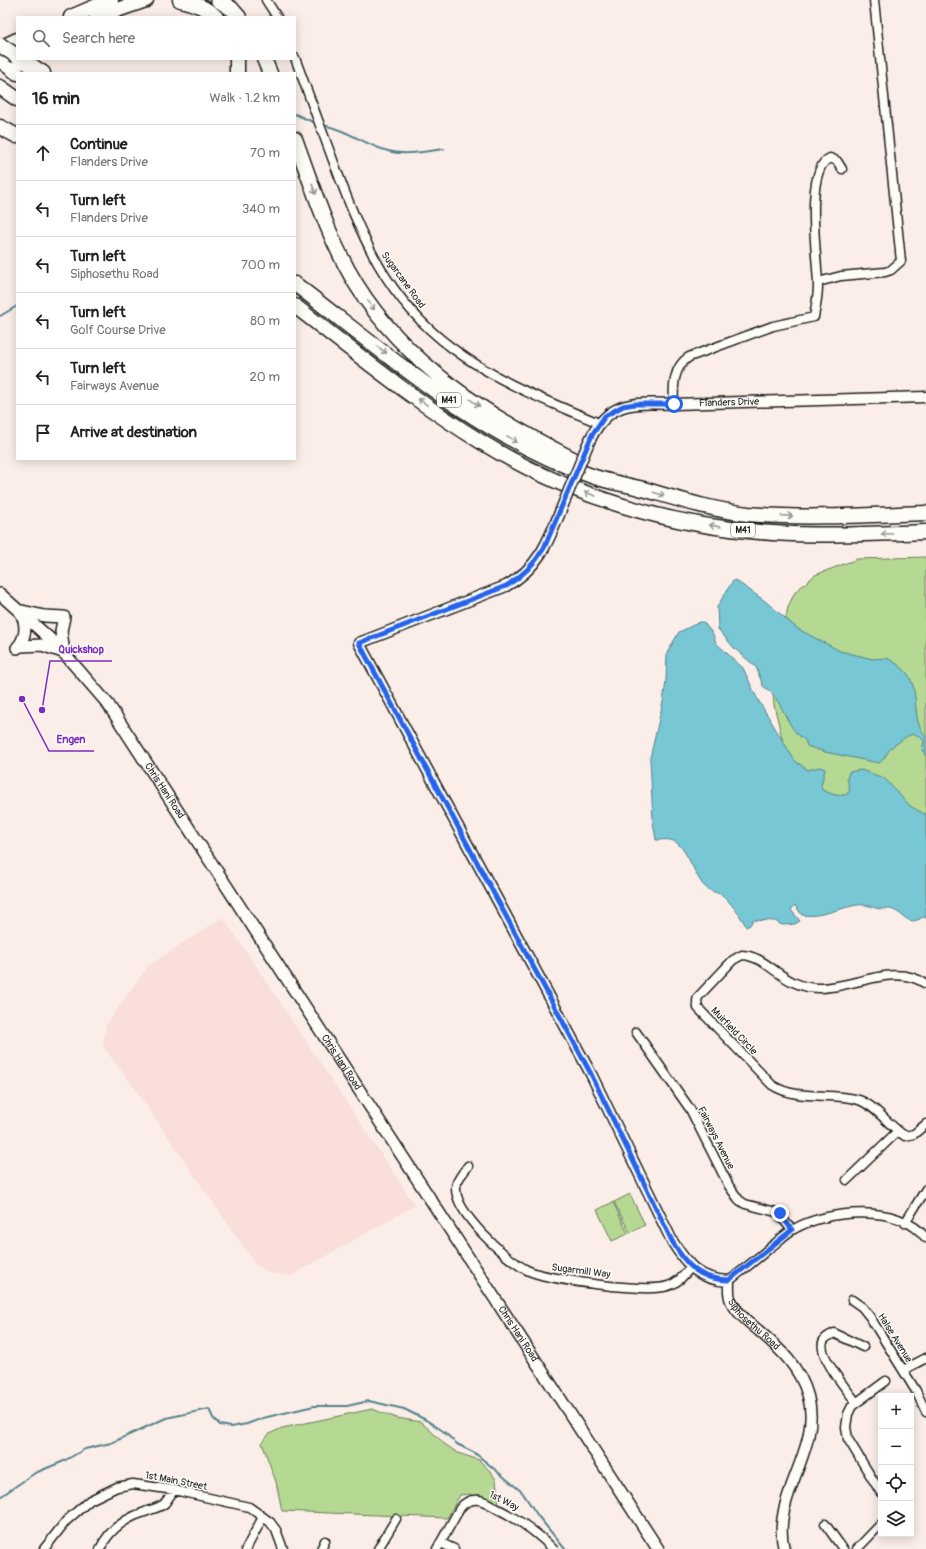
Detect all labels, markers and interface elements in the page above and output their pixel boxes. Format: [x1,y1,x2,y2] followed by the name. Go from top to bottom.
[16,16,296,60] search box
[30,27,52,49] icon: search
[62,29,135,48] text: Search here
[32,88,80,109] text: 16 min
[210,90,280,106] text: Walk · 1.2 km
[70,135,128,154] text: Continue
[32,142,54,164] icon: ahead
[250,145,280,161] text: 70 m
[70,154,148,170] text: Flanders Drive
[310,182,318,194] one-way arrow
[70,191,126,210] text: Turn left
[32,198,54,220] icon: left
[242,201,280,217] text: 340 m
[70,210,148,226] text: Flanders Drive
[70,247,126,266] text: Turn left
[378,249,428,311] street label: Sugarcane Road
[32,254,54,276] icon: left
[241,257,280,273] text: 700 m
[70,266,159,282] text: Siphosethu Road
[367,299,375,310] one-way arrow
[70,303,126,322] text: Turn left
[32,310,54,332] icon: left
[250,313,280,329] text: 80 m
[70,322,166,338] text: Golf Course Drive
[376,345,387,354] one-way arrow
[70,359,126,378] text: Turn left
[32,366,54,388] icon: left
[249,369,280,385] text: 20 m
[70,378,159,394] text: Fairways Avenue
[437,393,461,407] road number: M41
[665,395,683,413] route start
[699,396,759,409] street label: Flanders Drive
[418,398,429,407] one-way arrow
[470,399,481,407] one-way arrow
[32,422,54,444] icon: arrive
[70,423,197,442] text: Arrive at destination
[506,436,518,444] one-way arrow
[583,490,596,497] one-way arrow
[653,491,666,498] one-way arrow
[780,512,793,520] one-way arrow
[709,522,722,530] one-way arrow
[731,523,755,537] road number: M41
[881,530,894,538] one-way arrow
[50,638,112,661] callout: Quickshop
[58,643,104,656] text: Quickshop
[49,728,94,751] callout: Engen
[57,733,85,746] text: Engen
[142,761,187,821] street label: Chris Hani Road
[708,1005,760,1057] street label: Muirfield Circle
[319,1032,364,1092] street label: Chris Hani Road
[695,1105,737,1171] street label: Fairways Avenue
[771,1204,789,1222] route end
[551,1261,612,1281] street label: Sugarmill Way
[725,1297,782,1353] street label: Siphosethu Road
[495,1304,540,1364] street label: Chris Hani Road
[875,1311,915,1365] street label: Halse Avenue
[878,1393,914,1537] map controls
[878,1393,914,1429] button: +
[878,1429,914,1465] button: −
[878,1465,914,1501] button: locate
[144,1469,209,1493] street label: 1st Main Street
[487,1488,522,1514] street label: 1st Way
[878,1501,914,1537] button: layers

